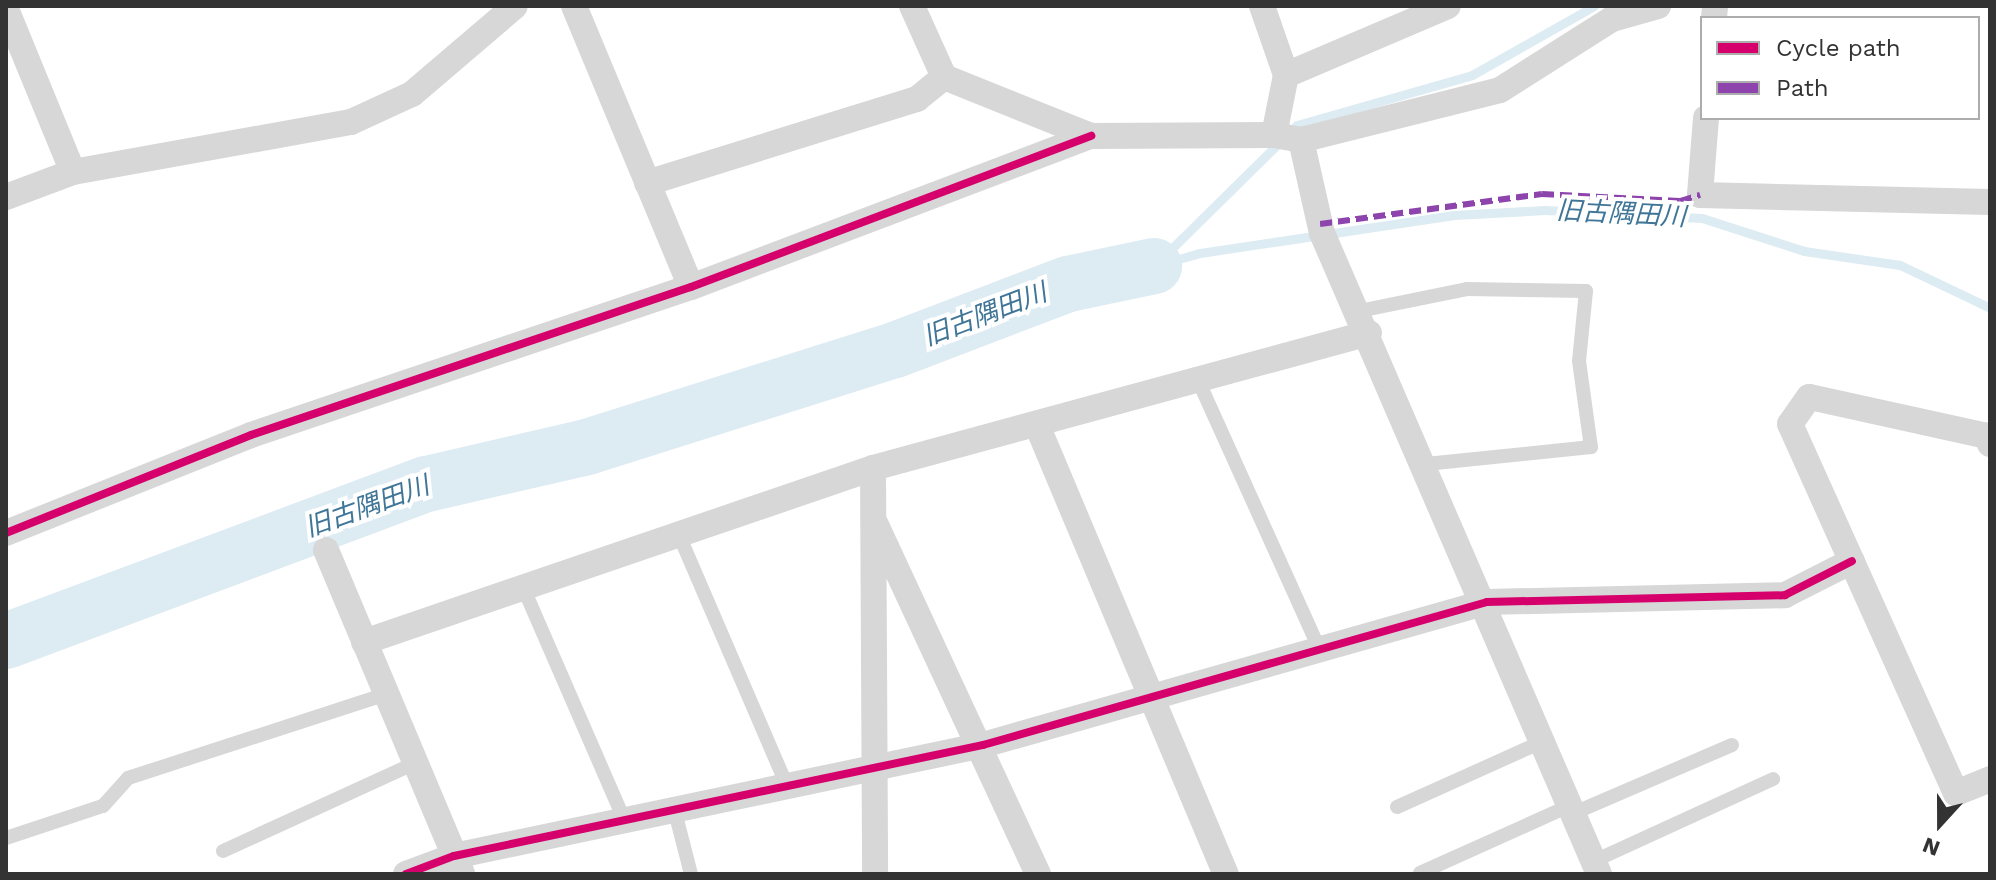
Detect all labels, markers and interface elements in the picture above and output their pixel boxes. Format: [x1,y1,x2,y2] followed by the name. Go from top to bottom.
[1700,16,1980,120] legend
[1776,34,1901,62] text: Cycle path
[1776,74,1829,102] text: Path
[1555,195,1687,233] water label: 旧古隅田川
[919,277,1051,353] water label: 旧古隅田川
[301,470,433,544] water label: 旧古隅田川
[1900,784,1980,864] north arrow
[1919,832,1943,861] text: N

